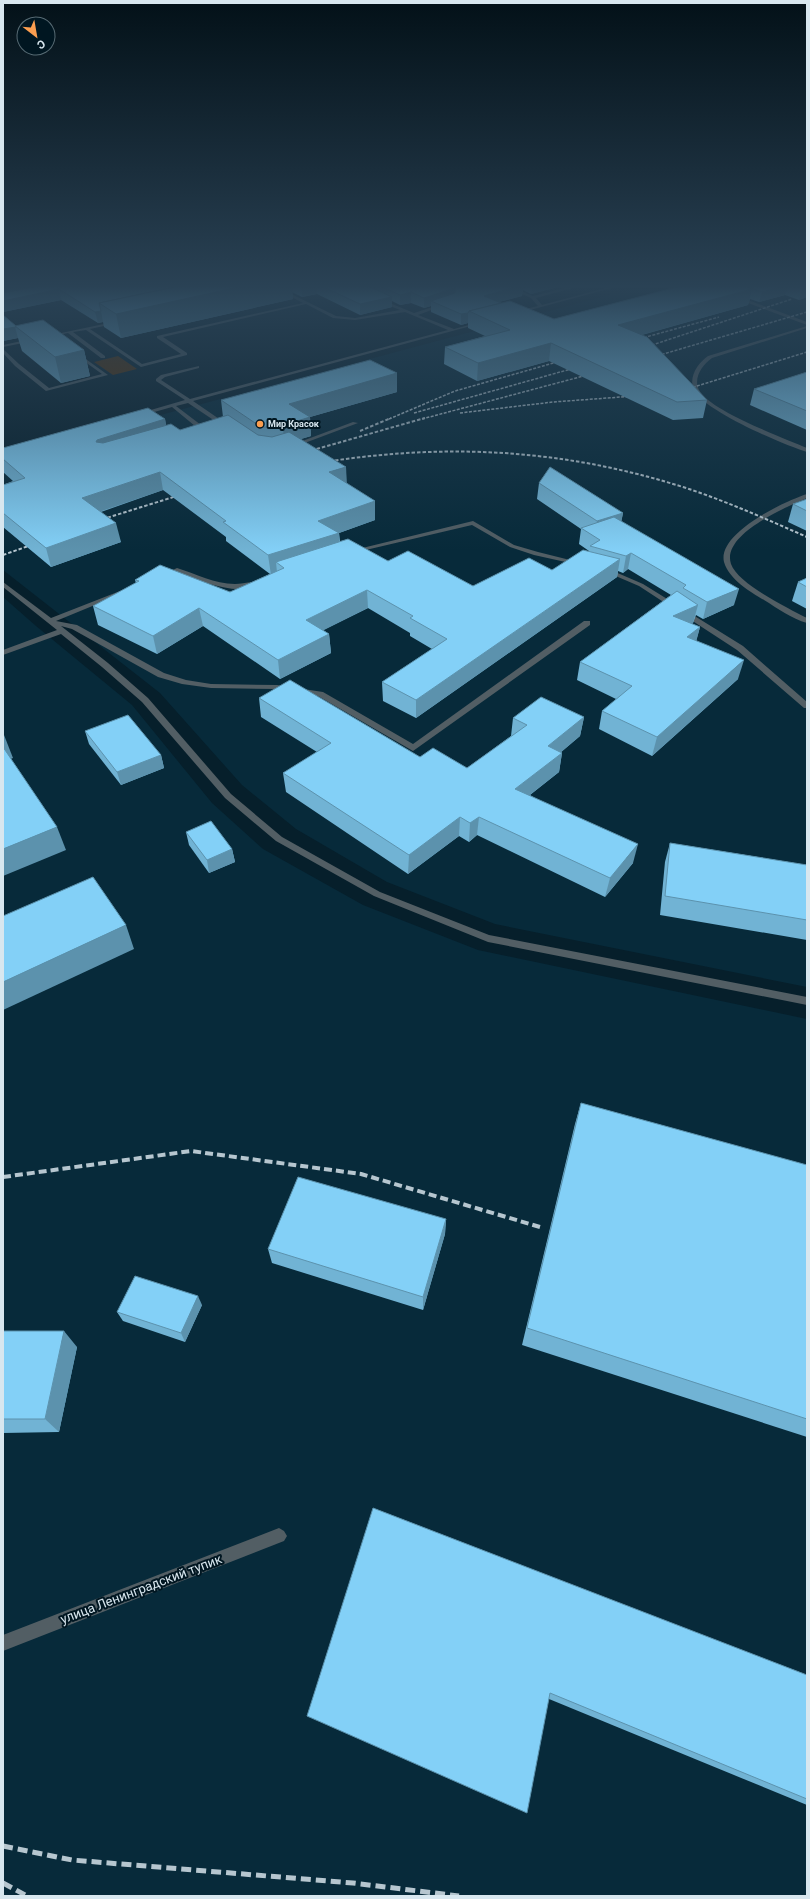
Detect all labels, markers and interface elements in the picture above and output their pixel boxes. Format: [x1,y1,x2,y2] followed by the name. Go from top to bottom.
[16,16,56,56] north arrow
[34,37,47,52] text: С
[255,419,265,429] marker: Мир Красок
[268,419,320,429] place label: Мир Красок
[58,1551,224,1627] street label: улица Ленинградский тупик

